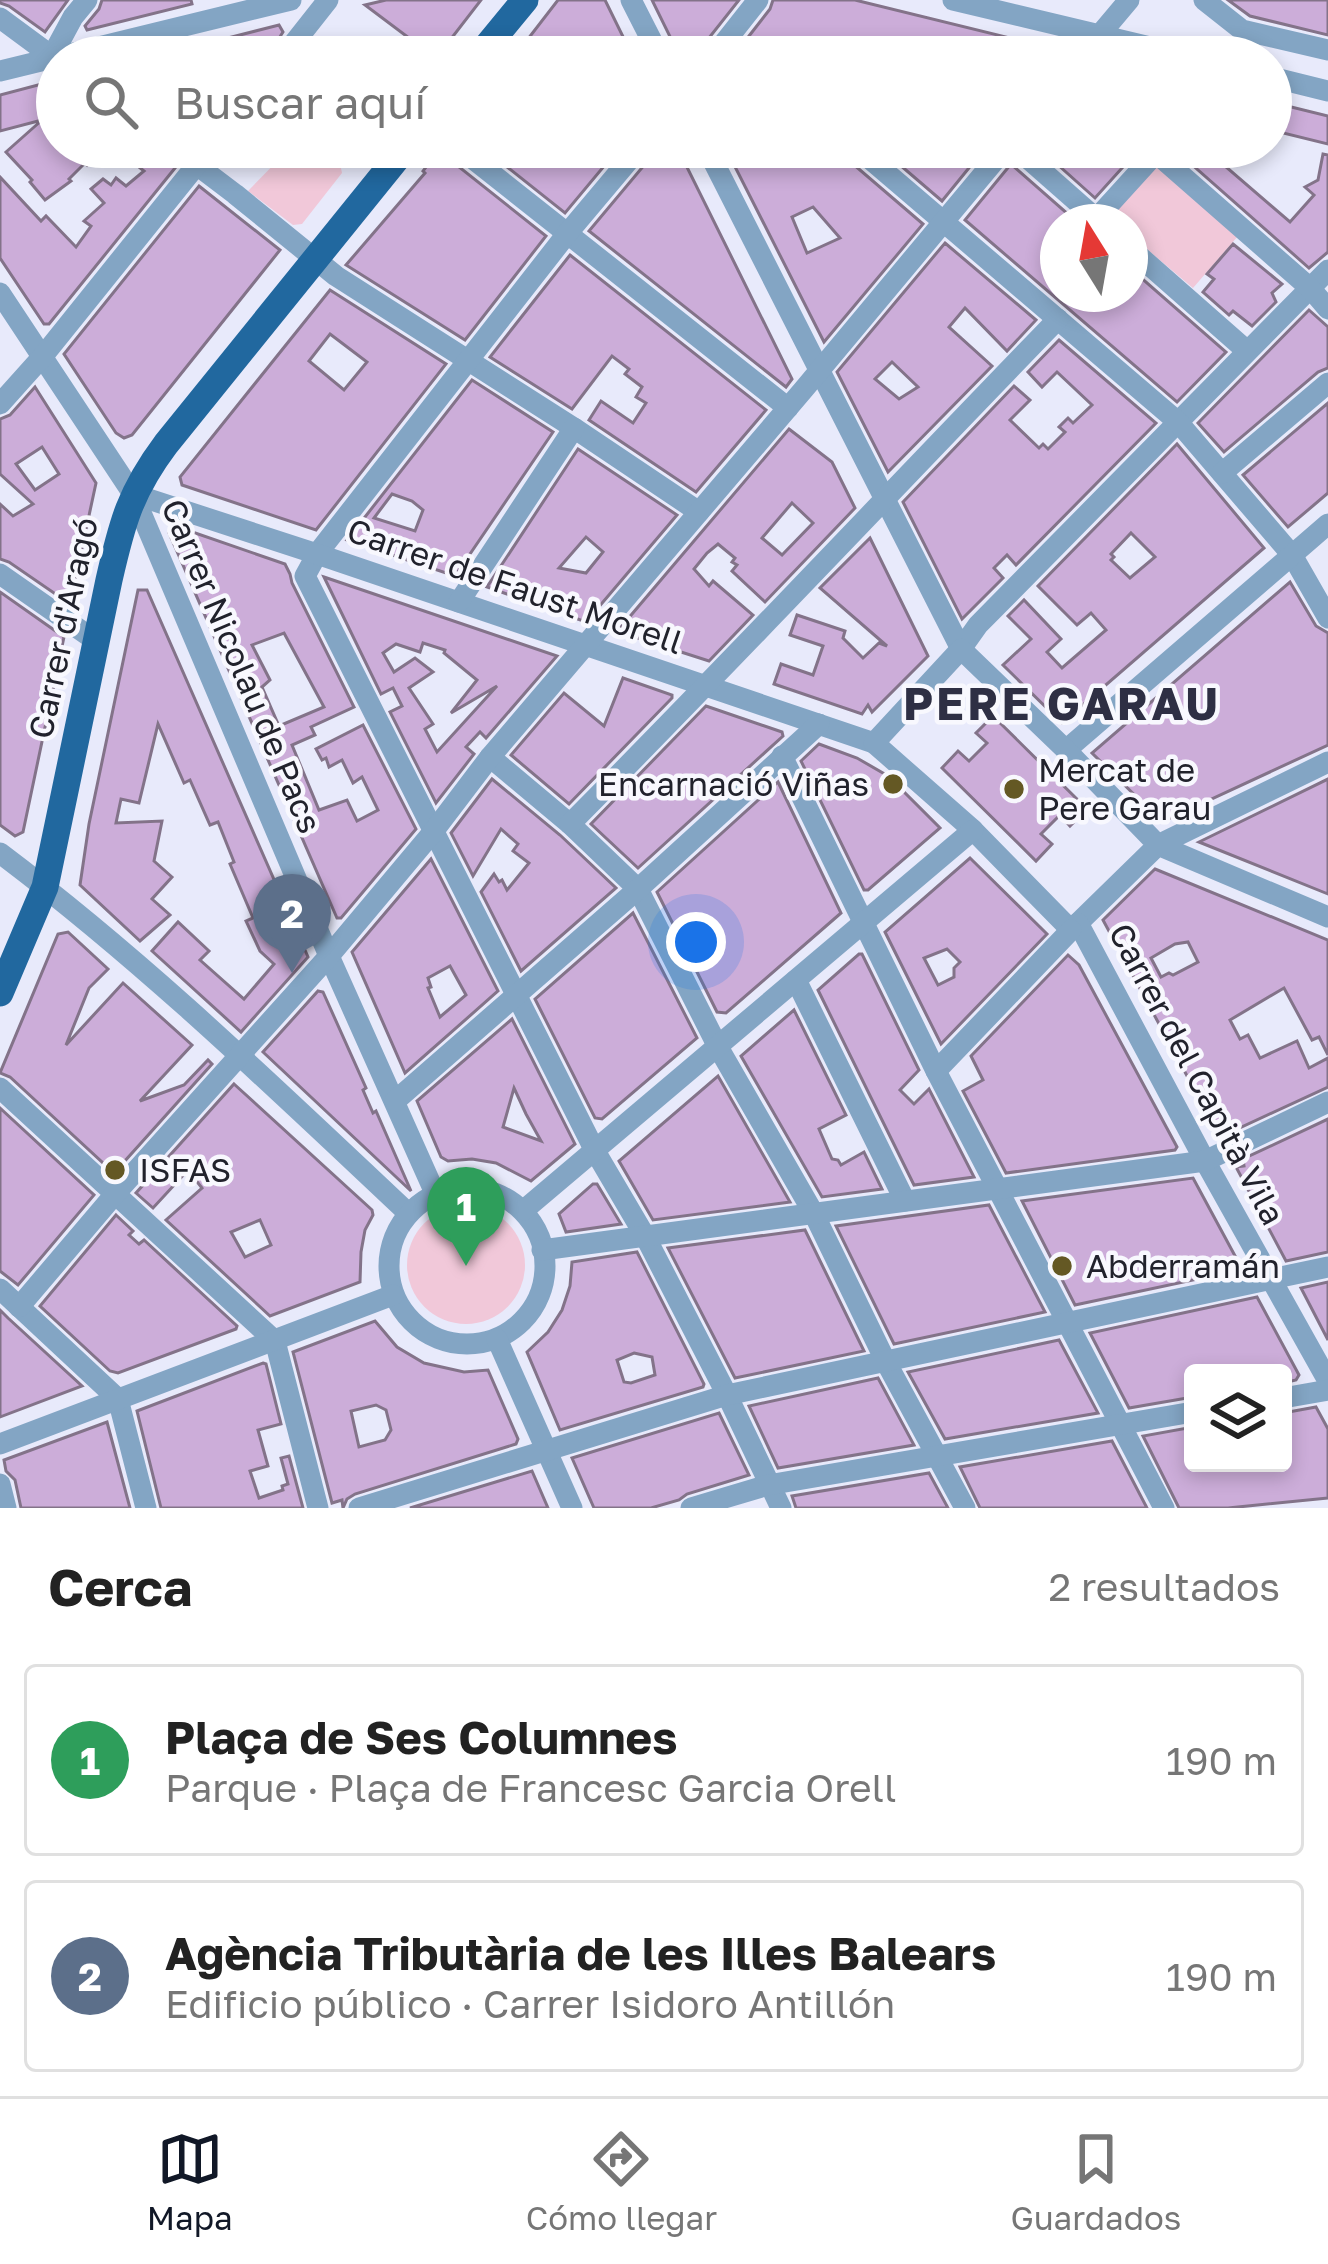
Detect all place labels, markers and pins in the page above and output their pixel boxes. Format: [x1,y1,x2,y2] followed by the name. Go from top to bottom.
[1038,750,1211,827] place label: Mercat de Pere Garau
[598,764,869,803] place label: Encarnació Viñas
[880,771,906,797] marker: Encarnació Viñas
[1001,776,1027,802] marker: Mercat de Pere Garau
[253,874,331,973] pin: 2
[139,1150,231,1189] place label: ISFAS
[102,1157,128,1183] marker: ISFAS
[427,1167,505,1266] pin: 1
[1086,1246,1280,1285] place label: Abderramán
[1049,1253,1075,1279] marker: Abderramán

